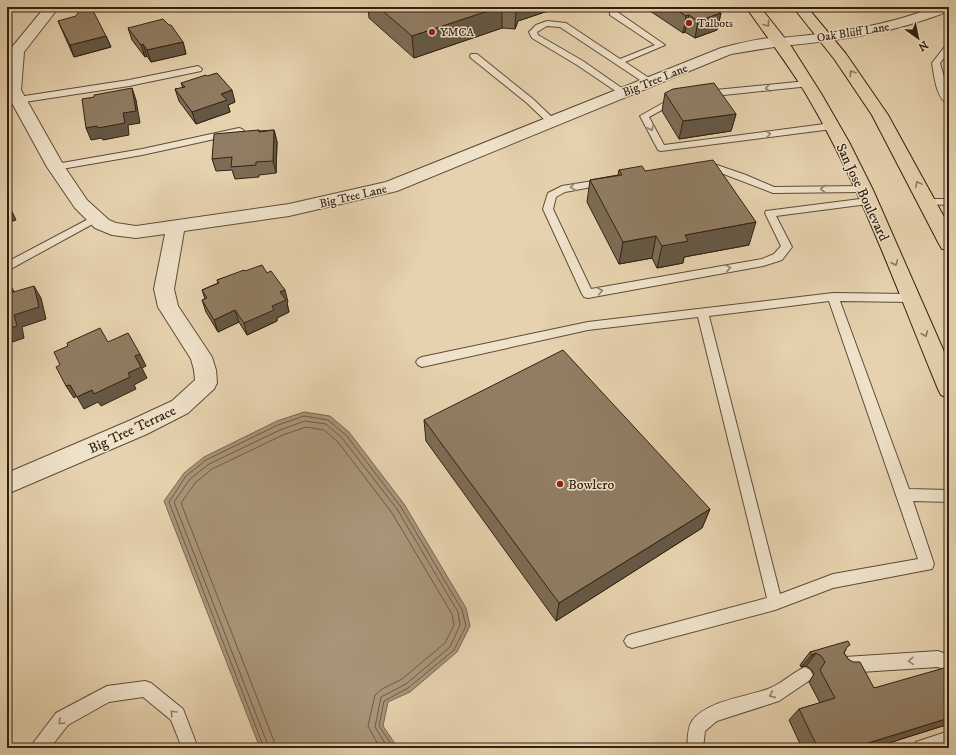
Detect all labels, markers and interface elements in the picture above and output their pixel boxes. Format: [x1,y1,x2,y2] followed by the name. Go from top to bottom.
[697,16,733,31] place label: Talbots
[684,18,694,28] marker: Talbots
[898,18,938,58] north arrow
[816,19,890,46] street label: Oak Bluff Lane
[762,20,769,27] one-way arrow
[440,25,474,40] place label: YMCA
[427,27,437,37] marker: YMCA
[915,37,931,54] text: N
[620,61,690,100] street label: Big Tree Lane
[849,70,856,77] one-way arrow
[765,83,771,92] one-way arrow
[646,124,654,132] one-way arrow
[765,130,771,139] one-way arrow
[832,141,893,244] street label: San Jose Boulevard
[318,181,388,212] street label: Big Tree Lane
[916,181,923,188] one-way arrow
[570,182,577,191] one-way arrow
[820,185,826,193] one-way arrow
[890,258,898,266] one-way arrow
[724,264,731,273] one-way arrow
[597,288,603,296] one-way arrow
[921,331,929,338] one-way arrow
[86,402,179,458] street label: Big Tree Terrace
[568,476,615,494] place label: Bowlero
[555,479,565,489] marker: Bowlero
[908,656,914,665] one-way arrow
[769,690,776,698] one-way arrow
[171,710,178,718] one-way arrow
[58,717,66,725] one-way arrow

